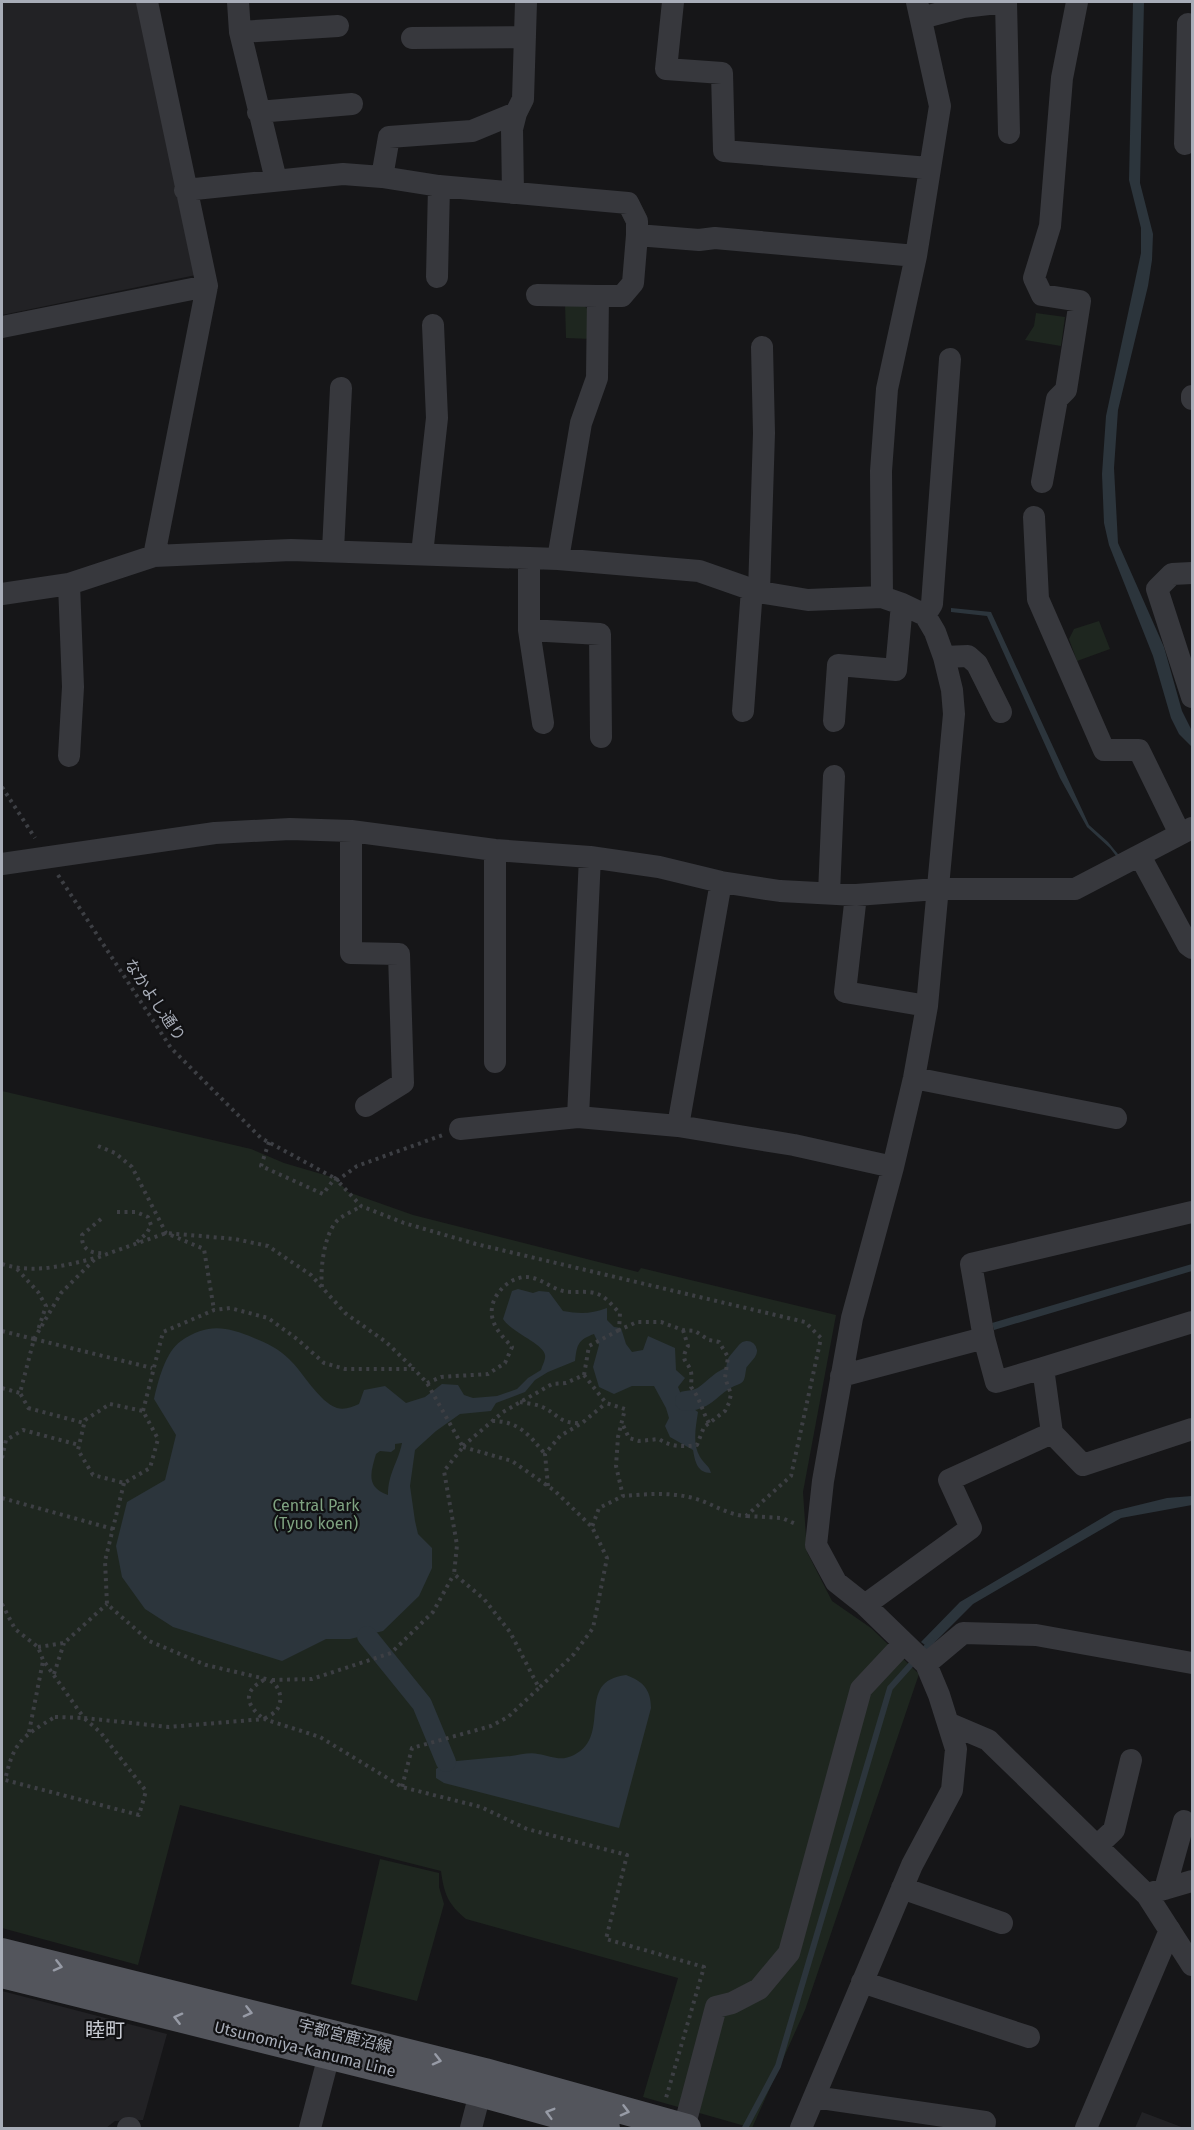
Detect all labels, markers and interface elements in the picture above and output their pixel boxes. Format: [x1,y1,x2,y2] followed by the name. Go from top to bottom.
[121,955,189,1045] street label: なかよし通り
[272,1496,360,1533] park label: Central Park (Tyuo koen)
[53,1958,63,1971] one-way arrow
[243,2005,253,2018] one-way arrow
[173,2012,183,2025] one-way arrow
[296,2015,394,2057] street label: 宇都宮鹿沼線
[212,2017,398,2081] street label: Utsunomiya-Kanuma Line
[85,2018,125,2042] district label: 睦町
[432,2052,442,2065] one-way arrow
[619,2104,630,2116] one-way arrow
[545,2108,556,2120] one-way arrow

